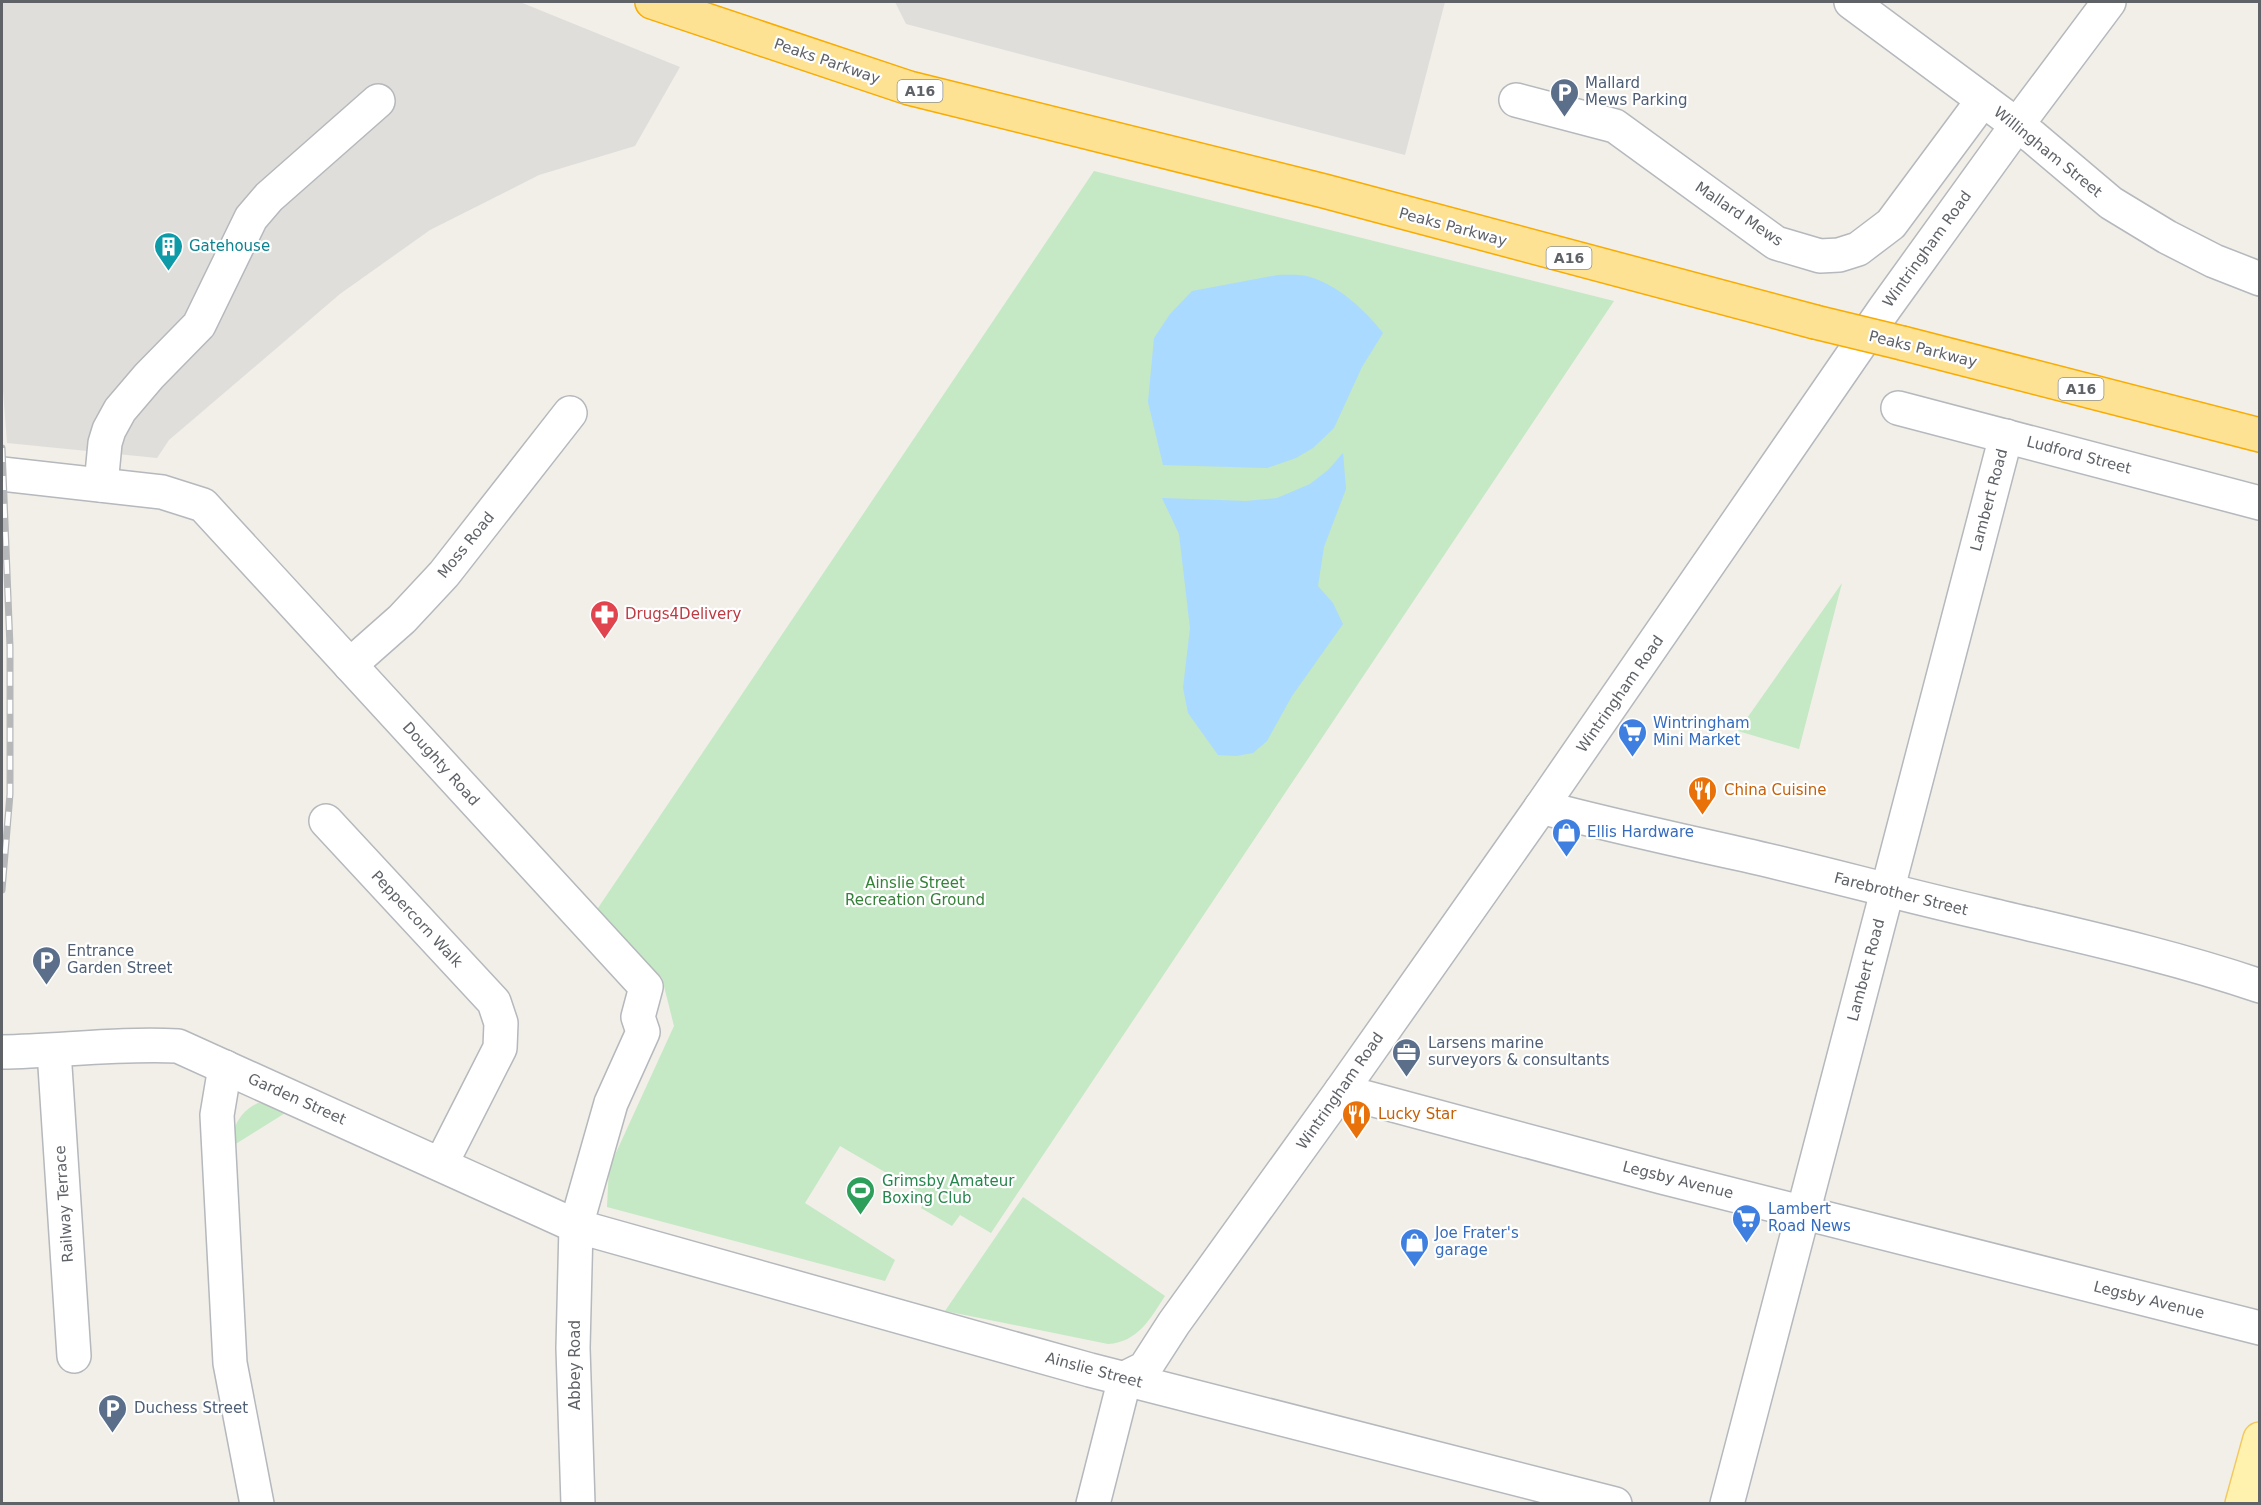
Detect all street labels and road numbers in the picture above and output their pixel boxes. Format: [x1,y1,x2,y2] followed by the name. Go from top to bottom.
[772,34,882,88] street label: Peaks Parkway
[898,80,942,102] road number: A16
[1990,103,2106,201] street label: Willingham Street
[1692,178,1787,250] street label: Mallard Mews
[1879,187,1975,311] street label: Wintringham Road
[1397,204,1509,250] street label: Peaks Parkway
[1546,247,1592,269] road number: A16
[1867,327,1979,371] street label: Peaks Parkway
[2058,378,2104,400] road number: A16
[2025,432,2133,478] street label: Ludford Street
[1967,447,2011,553] street label: Lambert Road
[434,508,498,582] street label: Moss Road
[1573,632,1667,756] street label: Wintringham Road
[399,718,483,810] street label: Doughty Road
[368,867,467,971] street label: Peppercorn Walk
[1832,869,1970,919] street label: Farebrother Street
[1844,917,1888,1023] street label: Lambert Road
[1293,1029,1387,1153] street label: Wintringham Road
[245,1069,349,1129] street label: Garden Street
[51,1145,77,1263] street label: Railway Terrace
[1621,1158,1735,1202] street label: Legsby Avenue
[2092,1278,2206,1322] street label: Legsby Avenue
[566,1320,584,1410] street label: Abbey Road
[1044,1348,1145,1392] street label: Ainslie Street

